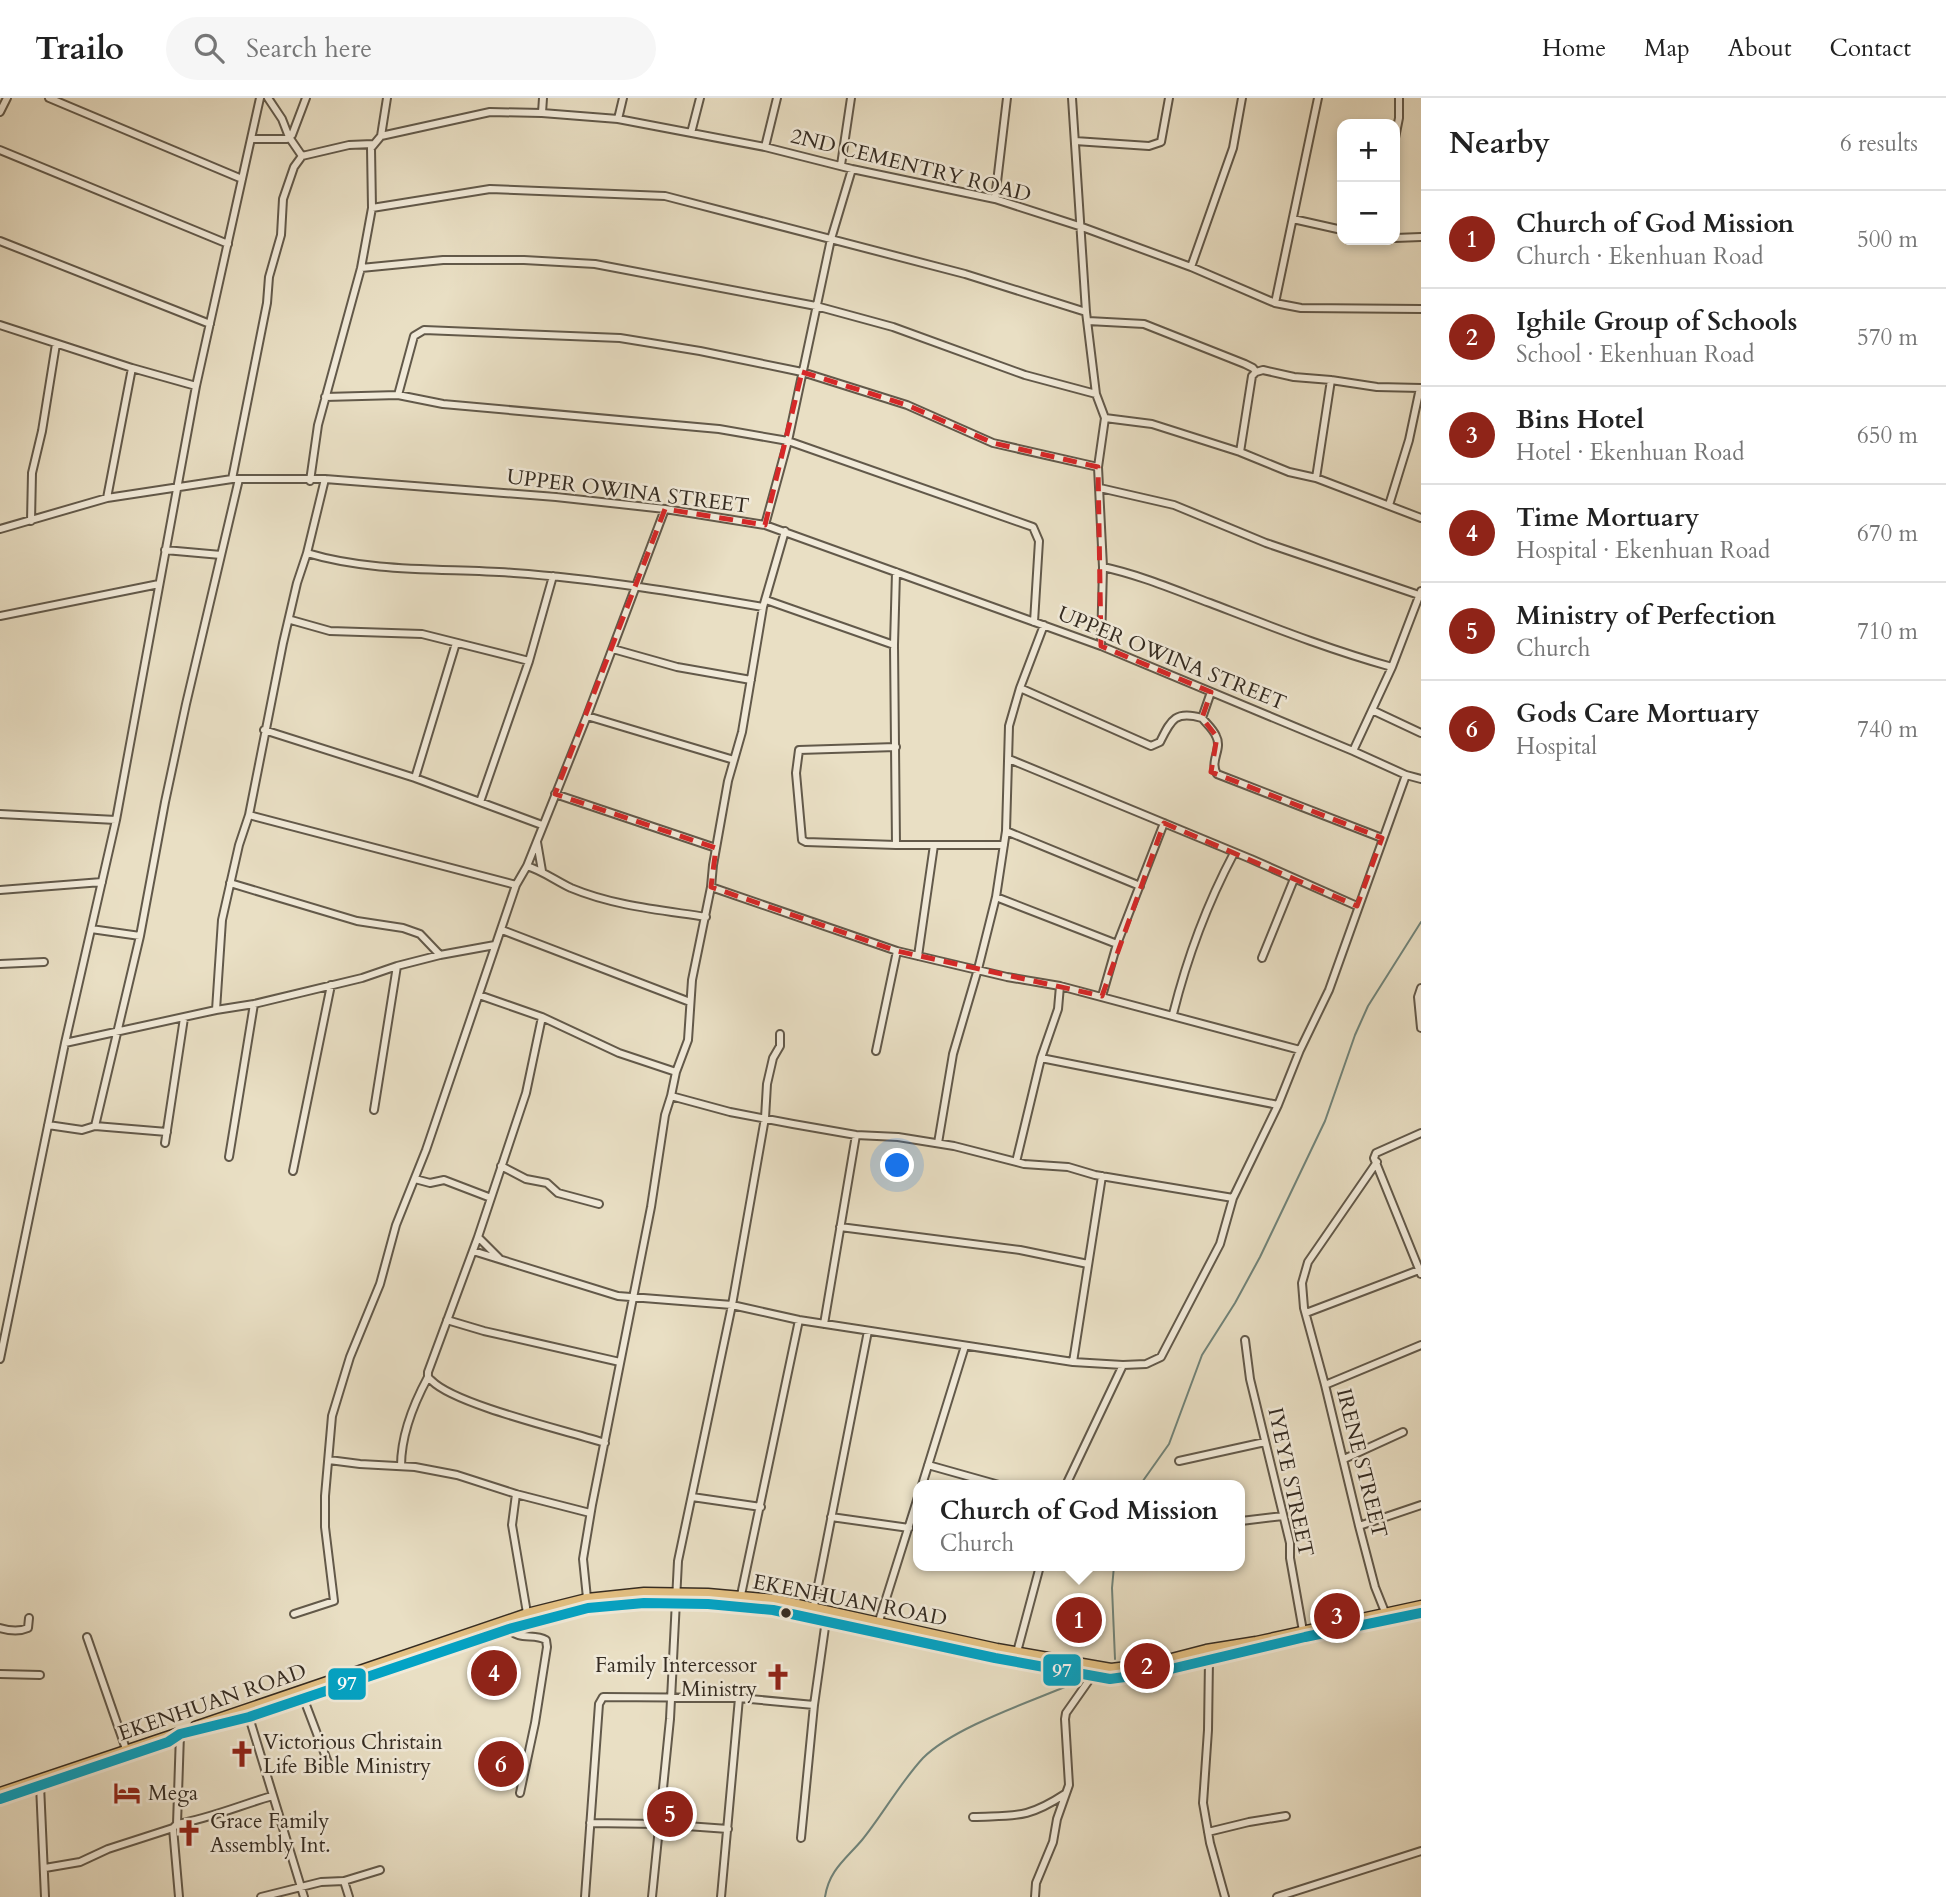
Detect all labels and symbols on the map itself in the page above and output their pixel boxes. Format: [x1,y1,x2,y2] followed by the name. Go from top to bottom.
[788,122,1034,209] street label: 2ND CEMENTRY ROAD
[505,462,751,521] street label: UPPER OWINA STREET
[1053,599,1290,718] street label: UPPER OWINA STREET
[880,1148,914,1182] your location
[1329,1385,1394,1541] street label: IRENE STREET
[1261,1405,1320,1559] street label: IYEYE STREET
[750,1567,950,1634] street label: EKENHUAN ROAD
[1314,1590,1360,1642] pin: 3
[1056,1594,1102,1646] pin: 1
[779,1606,793,1620] unlabelled marker
[1124,1640,1170,1692] pin: 2
[471,1647,517,1699] pin: 4
[595,1651,757,1704] place label: Family Intercessor Ministry
[1042,1653,1082,1687] line badge: 97
[114,1657,310,1748] street label: EKENHUAN ROAD
[1052,1658,1072,1684] text: 97
[763,1662,793,1692] church icon: Family Intercessor Ministry
[327,1667,367,1701] line badge: 97
[337,1671,357,1697] text: 97
[263,1728,443,1781] place label: Victorious Christain Life Bible Ministry
[478,1738,524,1790] pin: 6
[227,1739,257,1769] church icon: Victorious Christain Life Bible Ministry
[112,1778,142,1808] hotel icon: Mega
[148,1779,198,1808] place label: Mega
[647,1788,693,1840] pin: 5
[210,1807,331,1860] place label: Grace Family Assembly Int.
[174,1818,204,1848] church icon: Grace Family Assembly Int.

